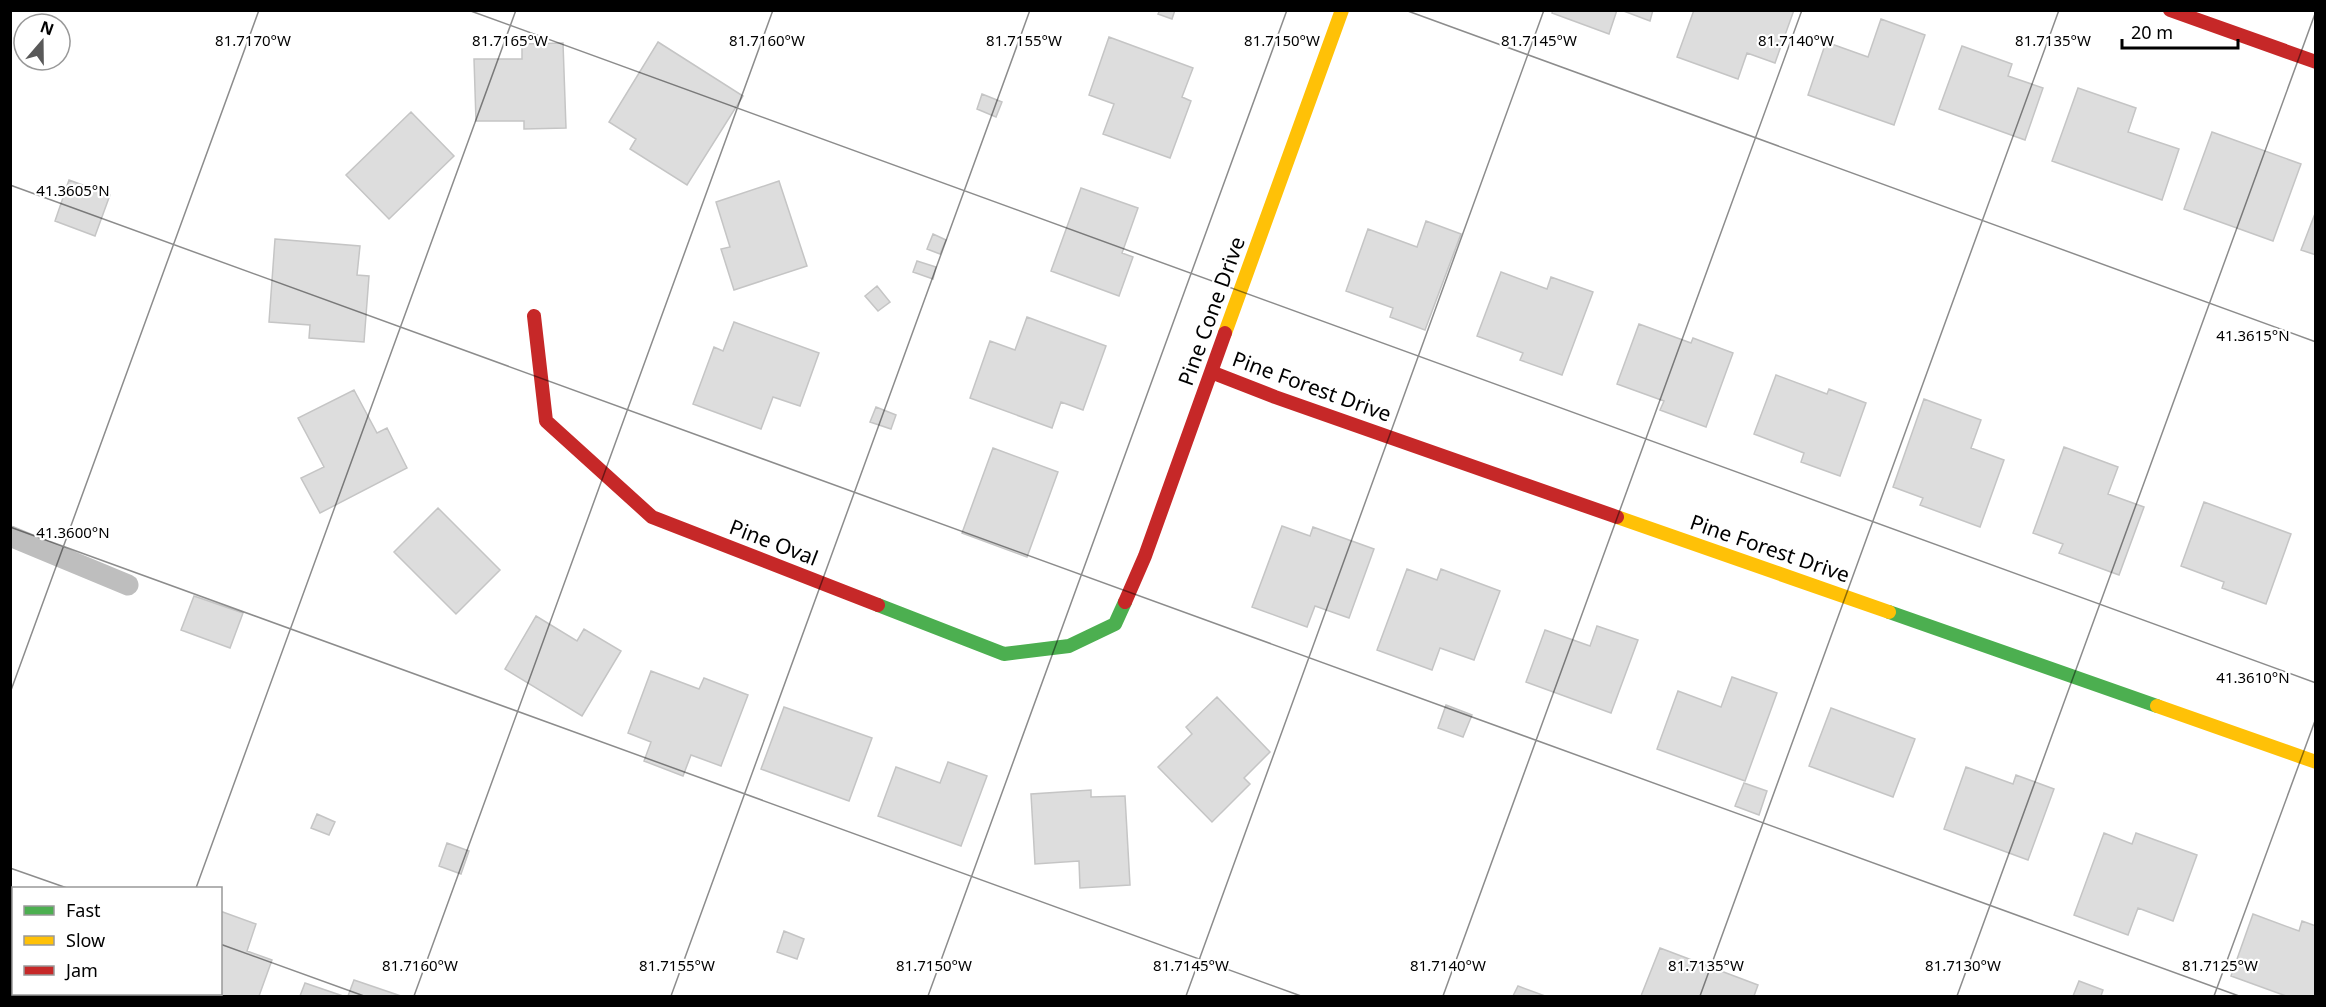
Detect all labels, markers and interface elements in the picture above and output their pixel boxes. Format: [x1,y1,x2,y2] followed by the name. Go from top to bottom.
[12,12,72,72] north arrow
[2122,12,2238,50] scale bar
[37,15,57,40] text: N
[2131,20,2173,44] text: 20 m
[215,30,291,50] text: 81.7170°W
[472,30,548,50] text: 81.7165°W
[729,30,805,50] text: 81.7160°W
[986,30,1062,50] text: 81.7155°W
[1244,30,1320,50] text: 81.7150°W
[1501,30,1577,50] text: 81.7145°W
[1758,30,1834,50] text: 81.7140°W
[2015,30,2091,50] text: 81.7135°W
[36,180,110,200] text: 41.3605°N
[1171,233,1251,389] street label: Pine Cone Drive
[2216,325,2290,345] text: 41.3615°N
[1229,344,1395,428] street label: Pine Forest Drive
[1686,508,1854,588] street label: Pine Forest Drive
[726,512,822,572] street label: Pine Oval
[36,522,110,542] text: 41.3600°N
[2216,667,2290,687] text: 41.3610°N
[12,887,222,995] legend
[66,898,101,922] text: Fast
[66,928,105,952] text: Slow
[382,955,458,975] text: 81.7160°W
[639,955,715,975] text: 81.7155°W
[896,955,972,975] text: 81.7150°W
[1153,955,1229,975] text: 81.7145°W
[1410,955,1486,975] text: 81.7140°W
[1668,955,1744,975] text: 81.7135°W
[1925,955,2001,975] text: 81.7130°W
[2182,955,2258,975] text: 81.7125°W
[64,958,98,982] text: Jam

